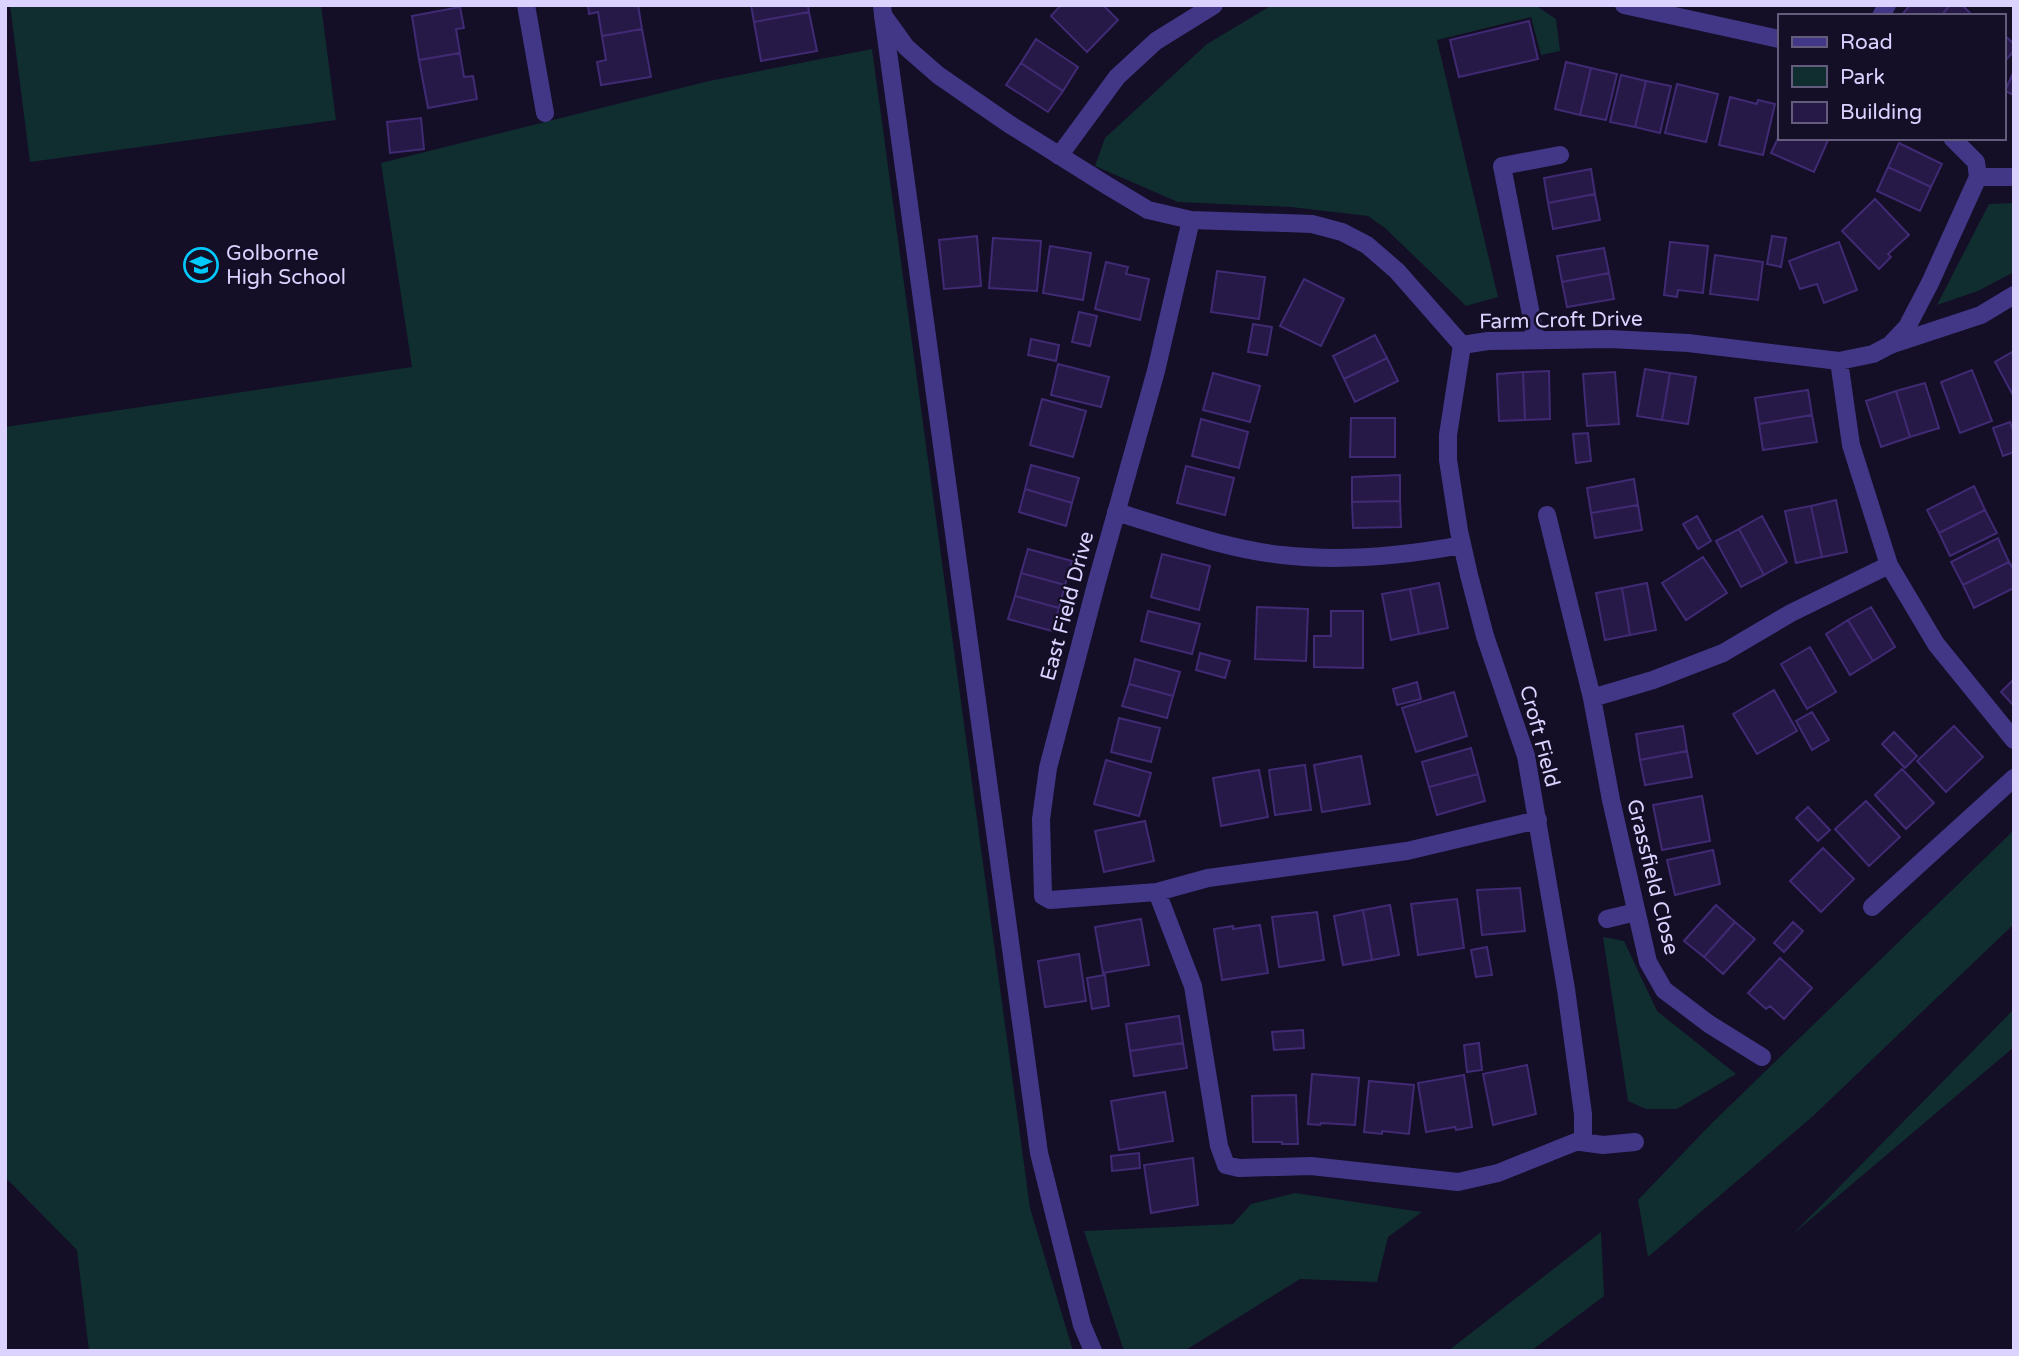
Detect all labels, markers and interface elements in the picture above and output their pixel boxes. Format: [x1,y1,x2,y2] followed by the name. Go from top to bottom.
[1778,14,2005,140] legend
[1840,30,1893,55] text: Road
[1840,65,1885,90] text: Park
[1840,100,1922,125] text: Building
[226,241,346,290] place label: Golborne High School
[182,246,220,284] school or university icon: Golborne High School
[1479,307,1643,334] street label: Farm Croft Drive
[1035,528,1099,684] street label: East Field Drive
[1514,683,1565,790] street label: Croft Field
[1621,797,1684,958] street label: Grassfield Close

